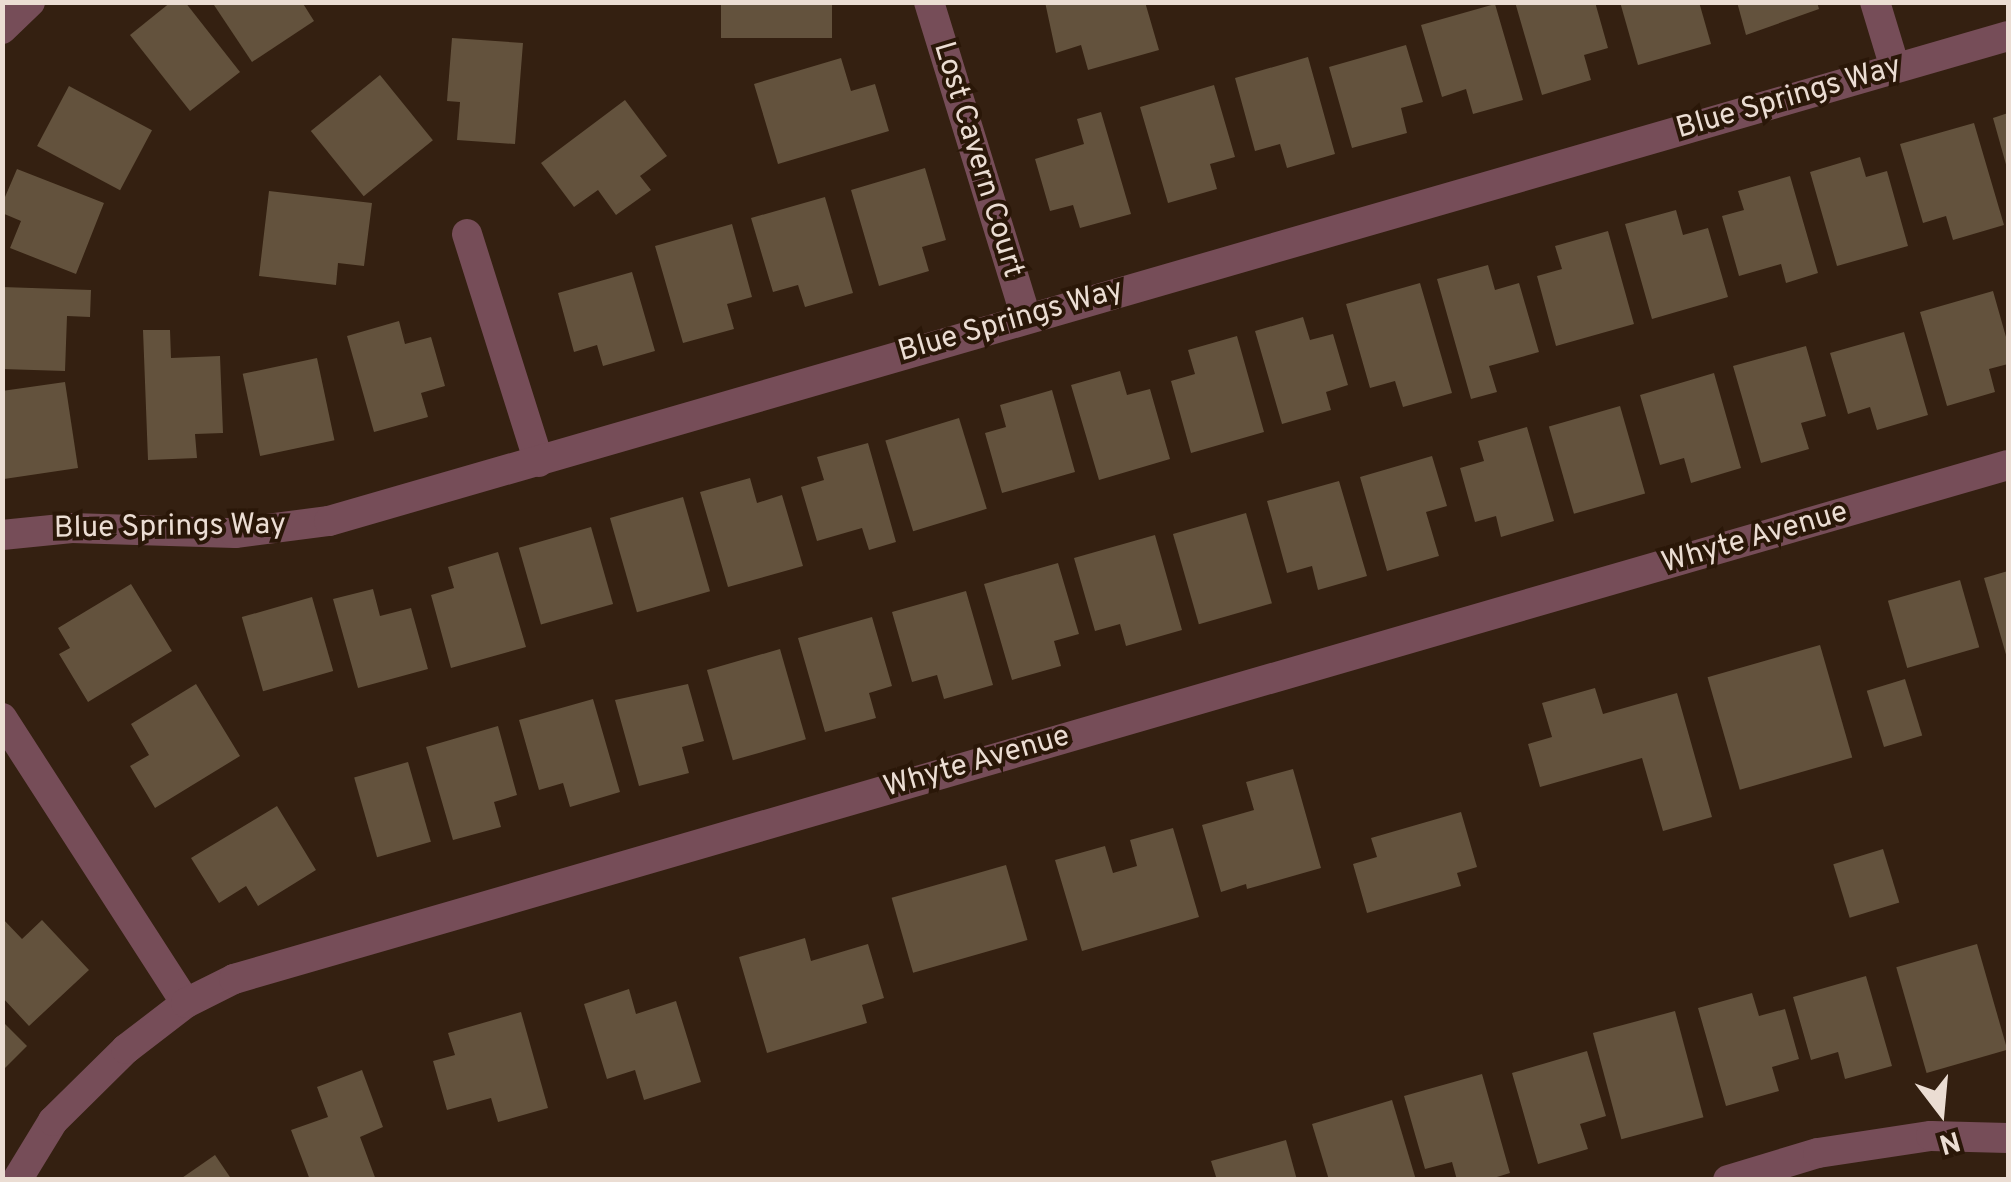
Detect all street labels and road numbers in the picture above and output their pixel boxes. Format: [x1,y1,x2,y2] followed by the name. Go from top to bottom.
[924,38,1030,282] street label: Lost Cavern Court
[1672,50,1906,148] street label: Blue Springs Way
[894,273,1128,371] street label: Blue Springs Way
[1657,495,1853,583] street label: Whyte Avenue
[53,508,287,548] street label: Blue Springs Way
[879,719,1075,807] street label: Whyte Avenue

